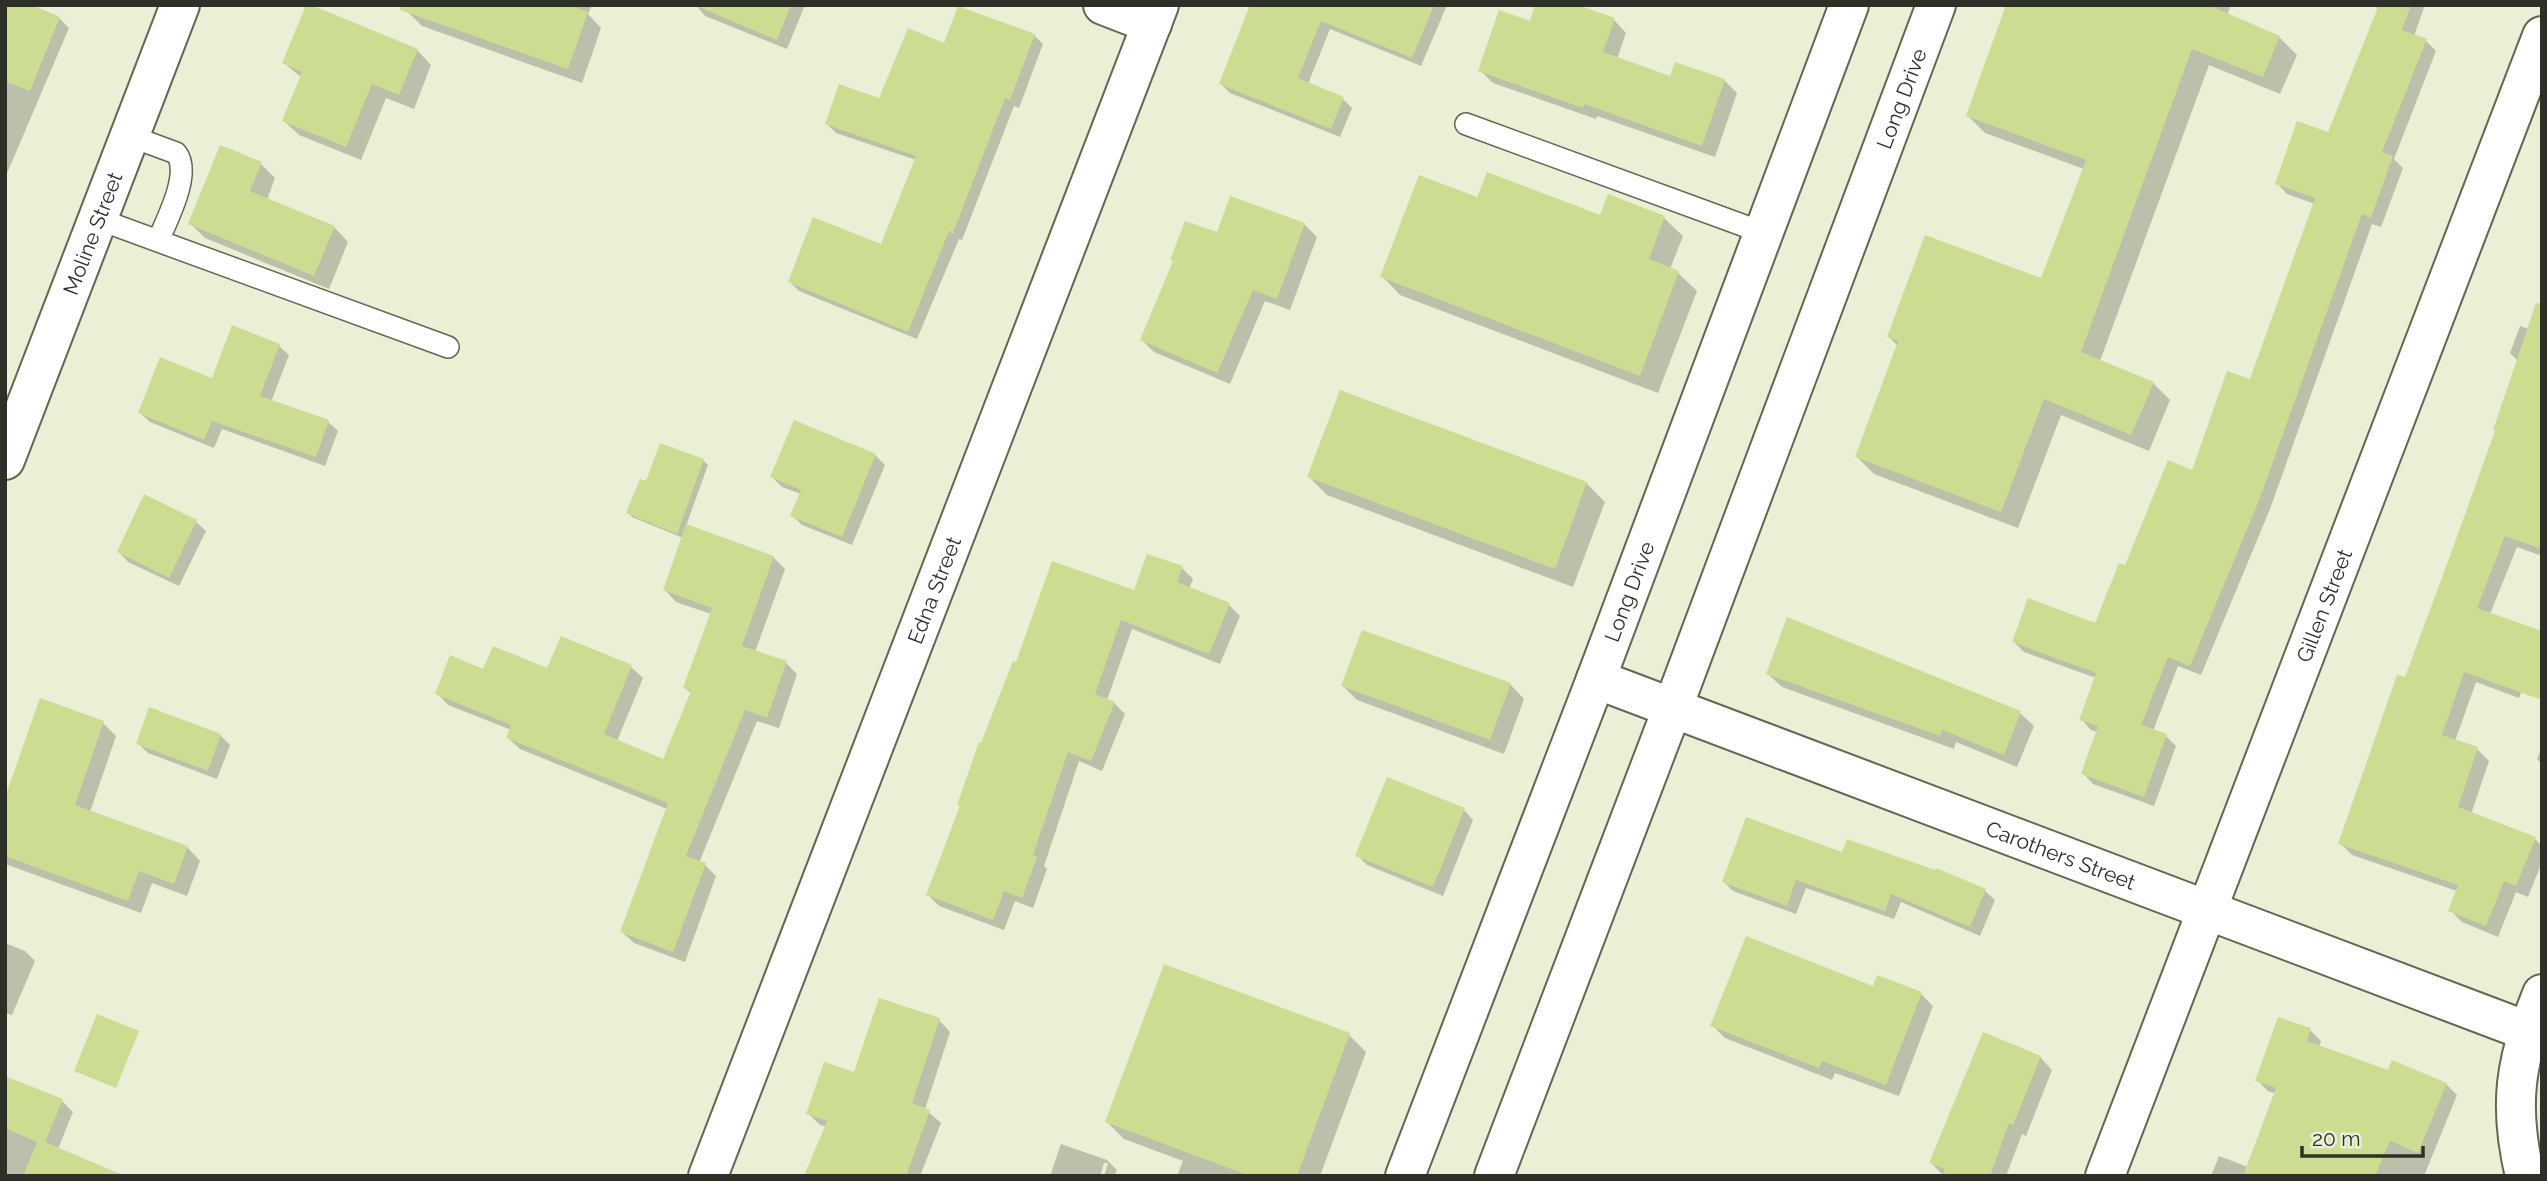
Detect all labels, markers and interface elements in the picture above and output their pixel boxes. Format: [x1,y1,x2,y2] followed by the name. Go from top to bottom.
[1871,45,1931,152] street label: Long Drive
[57,168,127,298] street label: Moline Street
[902,533,966,647] street label: Edna Street
[1599,538,1659,645] street label: Long Drive
[2291,545,2357,666] street label: Gillen Street
[1983,815,2139,894] street label: Carothers Street
[2302,1114,2423,1158] scale bar
[2312,1126,2360,1151] text: 20 m

